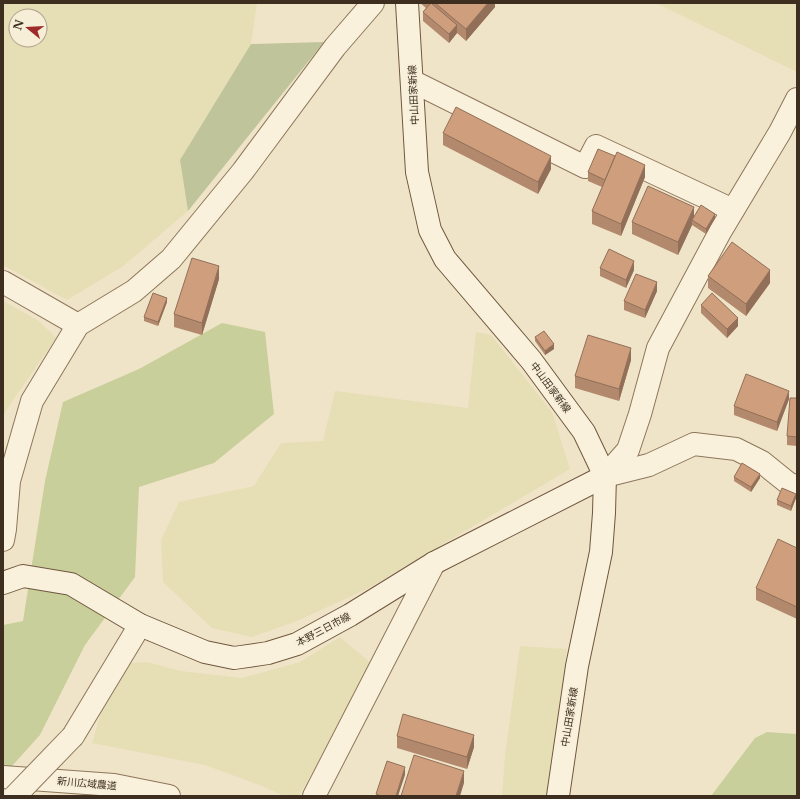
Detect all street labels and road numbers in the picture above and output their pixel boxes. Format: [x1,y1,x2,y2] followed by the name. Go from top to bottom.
[405,65,422,125] street label: 中山田家新線
[527,359,574,415] street label: 中山田家新線
[294,610,353,649] street label: 本野三日市線
[558,686,581,748] street label: 中山田家新線
[57,774,117,793] street label: 新川広域農道

